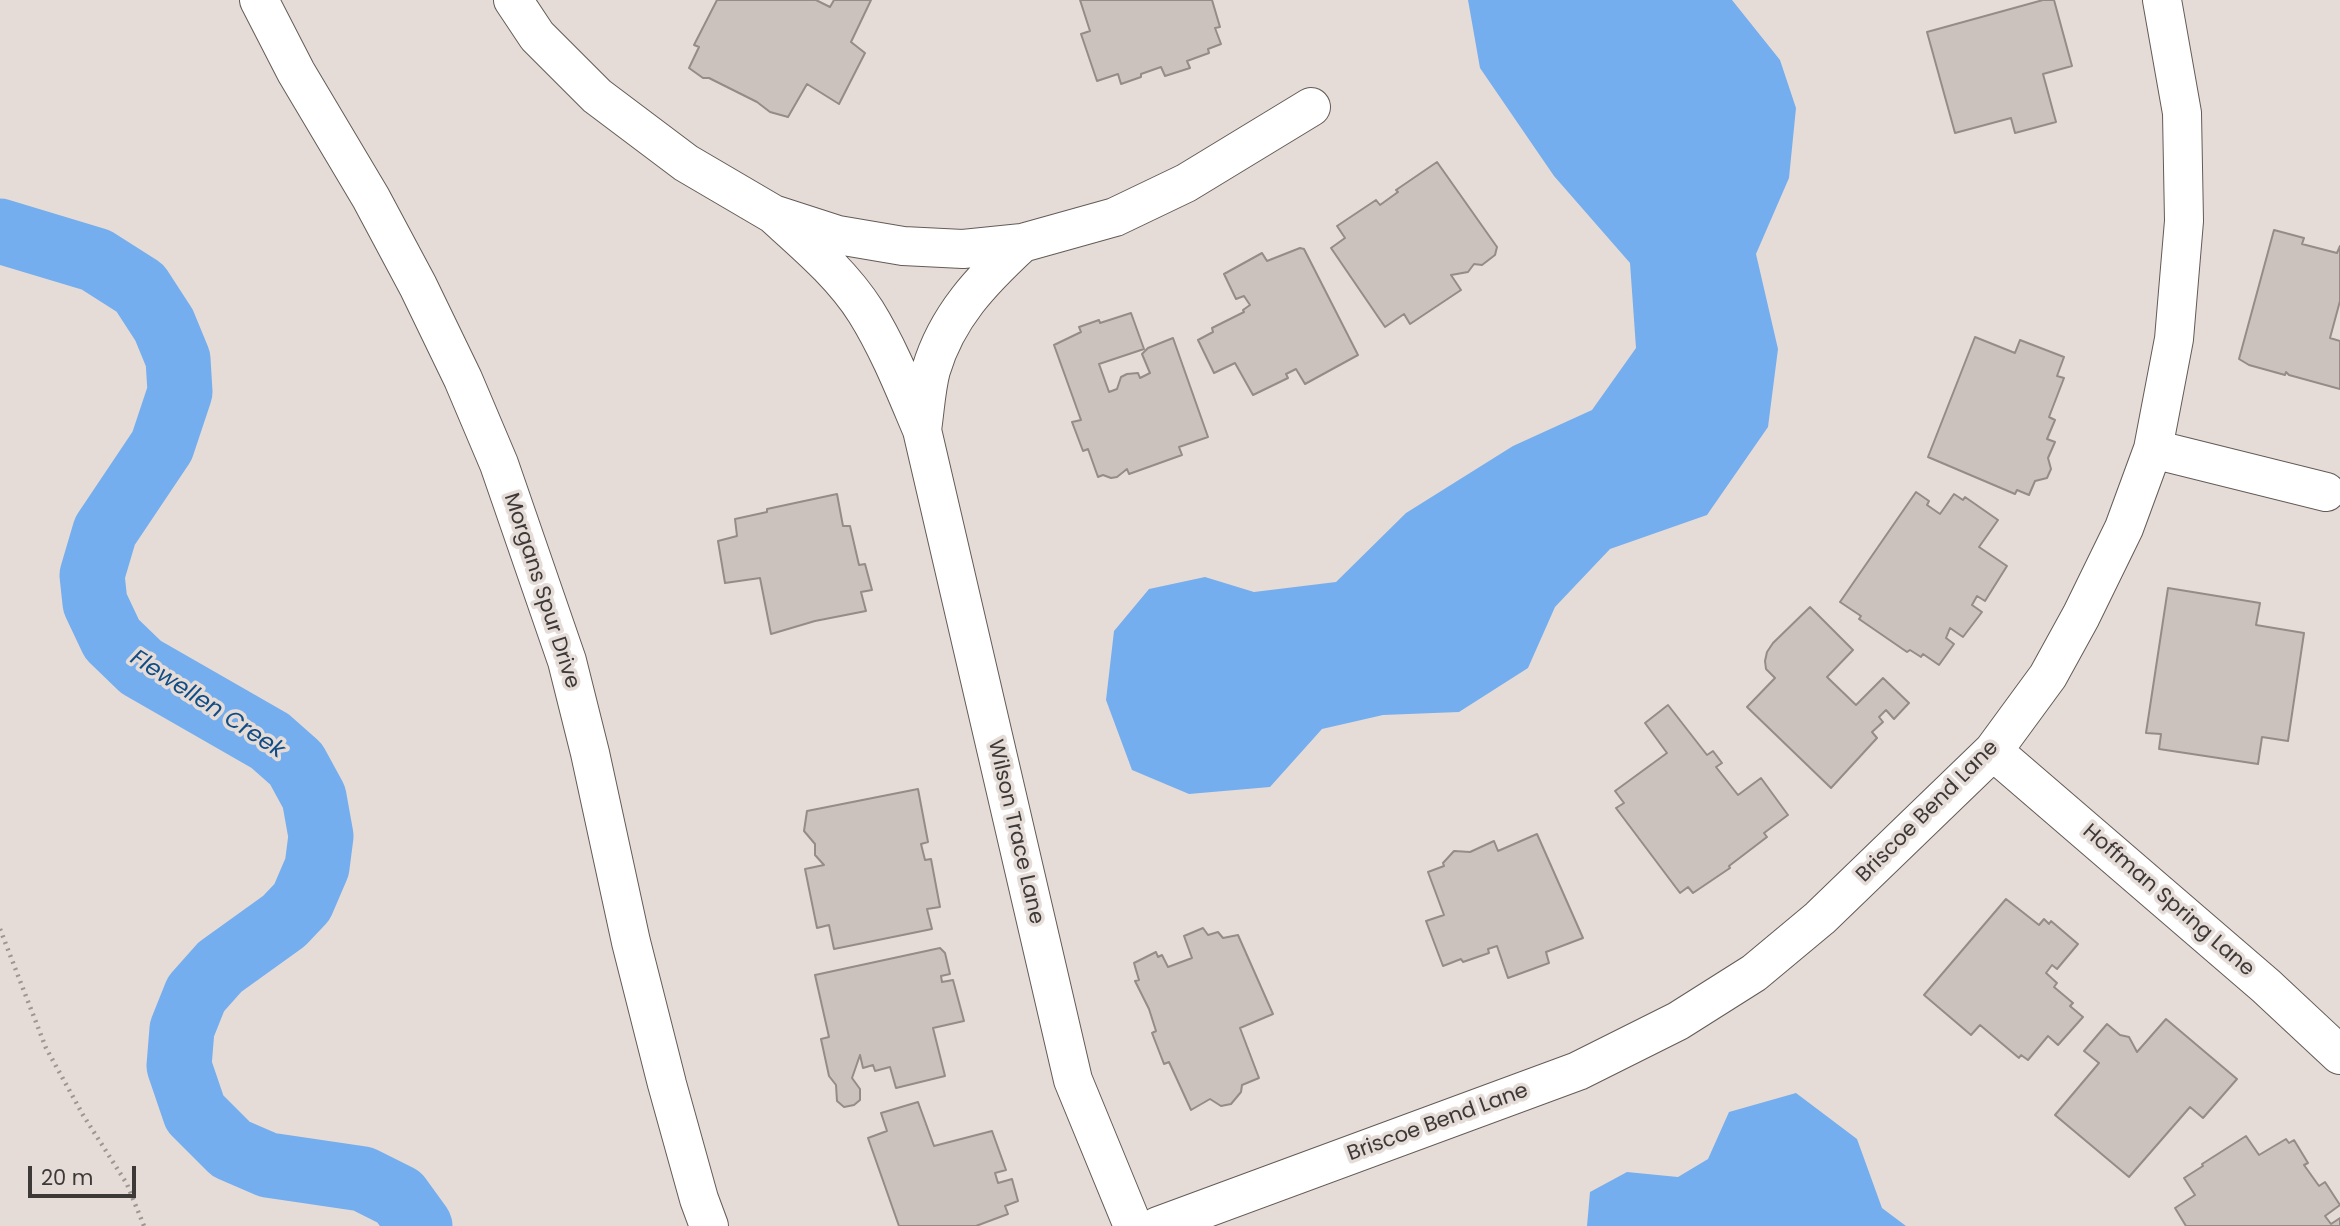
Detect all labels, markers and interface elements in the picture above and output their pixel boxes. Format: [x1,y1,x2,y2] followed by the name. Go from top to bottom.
[498,490,584,692] street label: Morgans Spur Drive
[125,645,289,765] water label: Flewellen Creek
[1852,736,2004,888] street label: Briscoe Bend Lane
[981,737,1049,927] street label: Wilson Trace Lane
[2077,820,2259,982] street label: Hoffman Spring Lane
[1344,1079,1532,1167] street label: Briscoe Bend Lane
[32,1152,140,1196] scale bar
[41,1163,94,1192] text: 20 m

